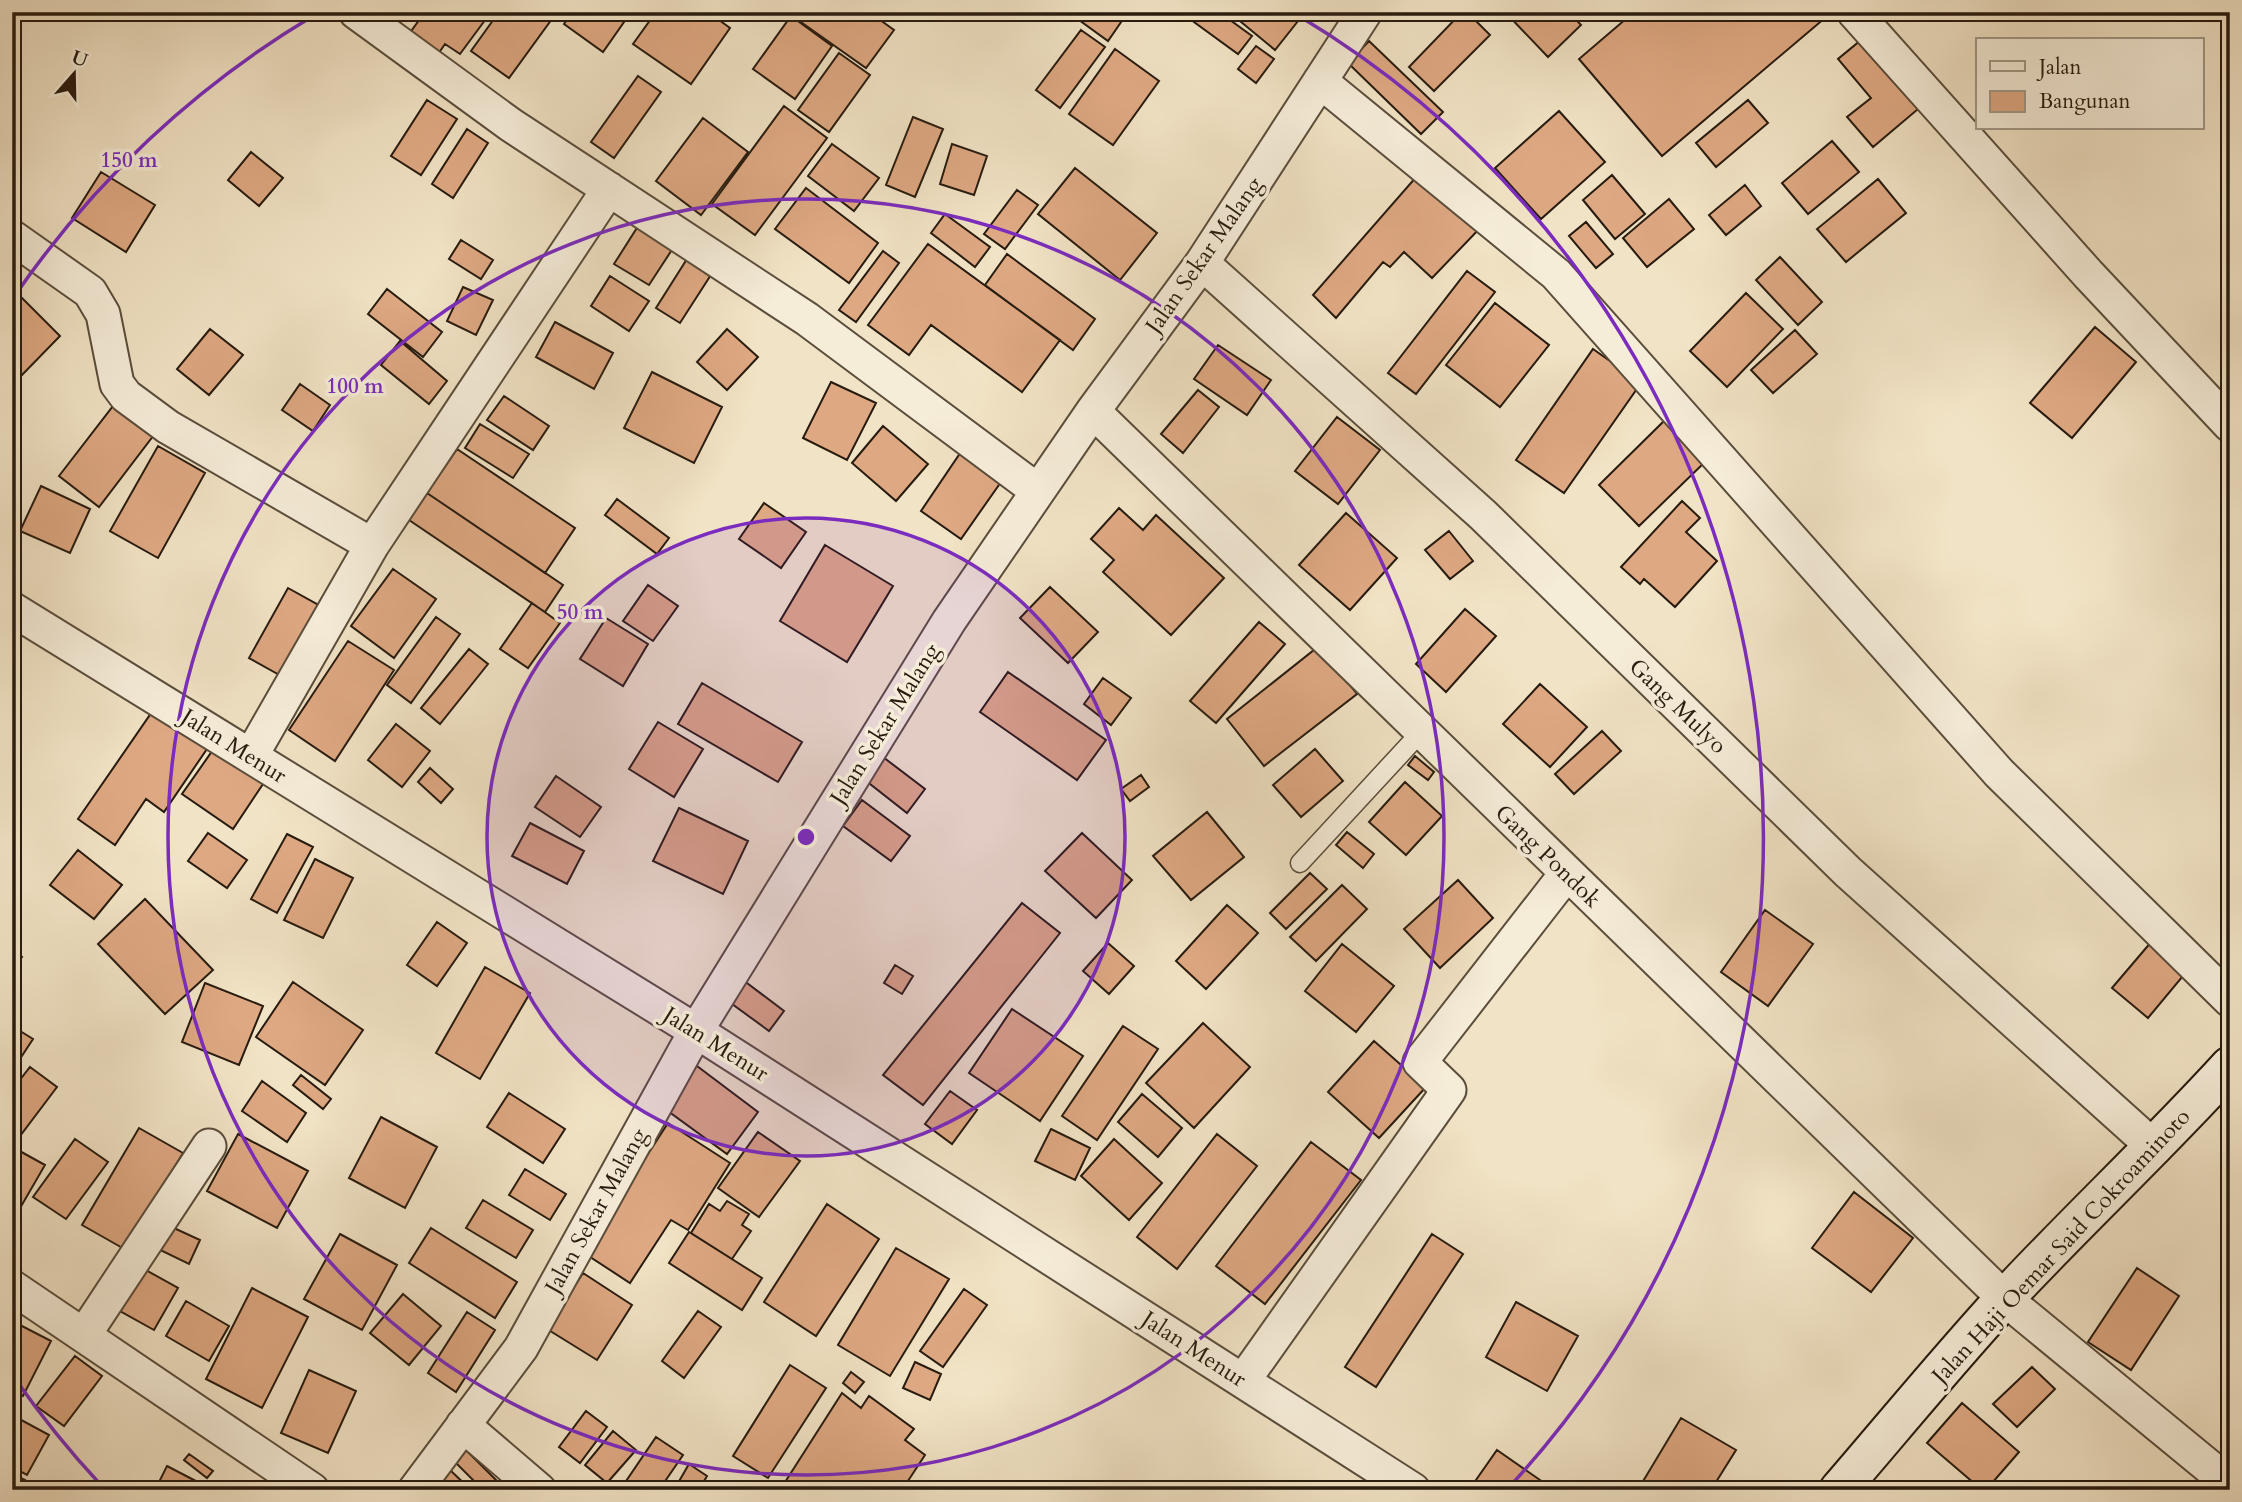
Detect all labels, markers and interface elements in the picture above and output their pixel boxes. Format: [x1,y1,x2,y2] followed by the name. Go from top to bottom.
[38,38,108,108] north arrow
[1976,38,2204,130] legend
[68,44,92,74] text: U
[2036,53,2082,82] text: Jalan
[2039,87,2131,116] text: Bangunan
[100,146,158,175] text: 150 m
[1137,170,1270,342] street label: Jalan Sekar Malang
[326,372,384,401] text: 100 m
[557,598,604,627] text: 50 m
[821,637,947,813] street label: Jalan Sekar Malang
[1622,651,1734,761] street label: Gang Mulyo
[173,700,293,791] street label: Jalan Menur
[1488,797,1608,915] street label: Gang Pondok
[794,825,818,849] centre of rings
[655,998,775,1089] street label: Jalan Menur
[1923,1102,2197,1393] street label: Jalan Haji Oemar Said Cokroaminoto
[536,1123,654,1302] street label: Jalan Sekar Malang
[1133,1302,1253,1395] street label: Jalan Menur

